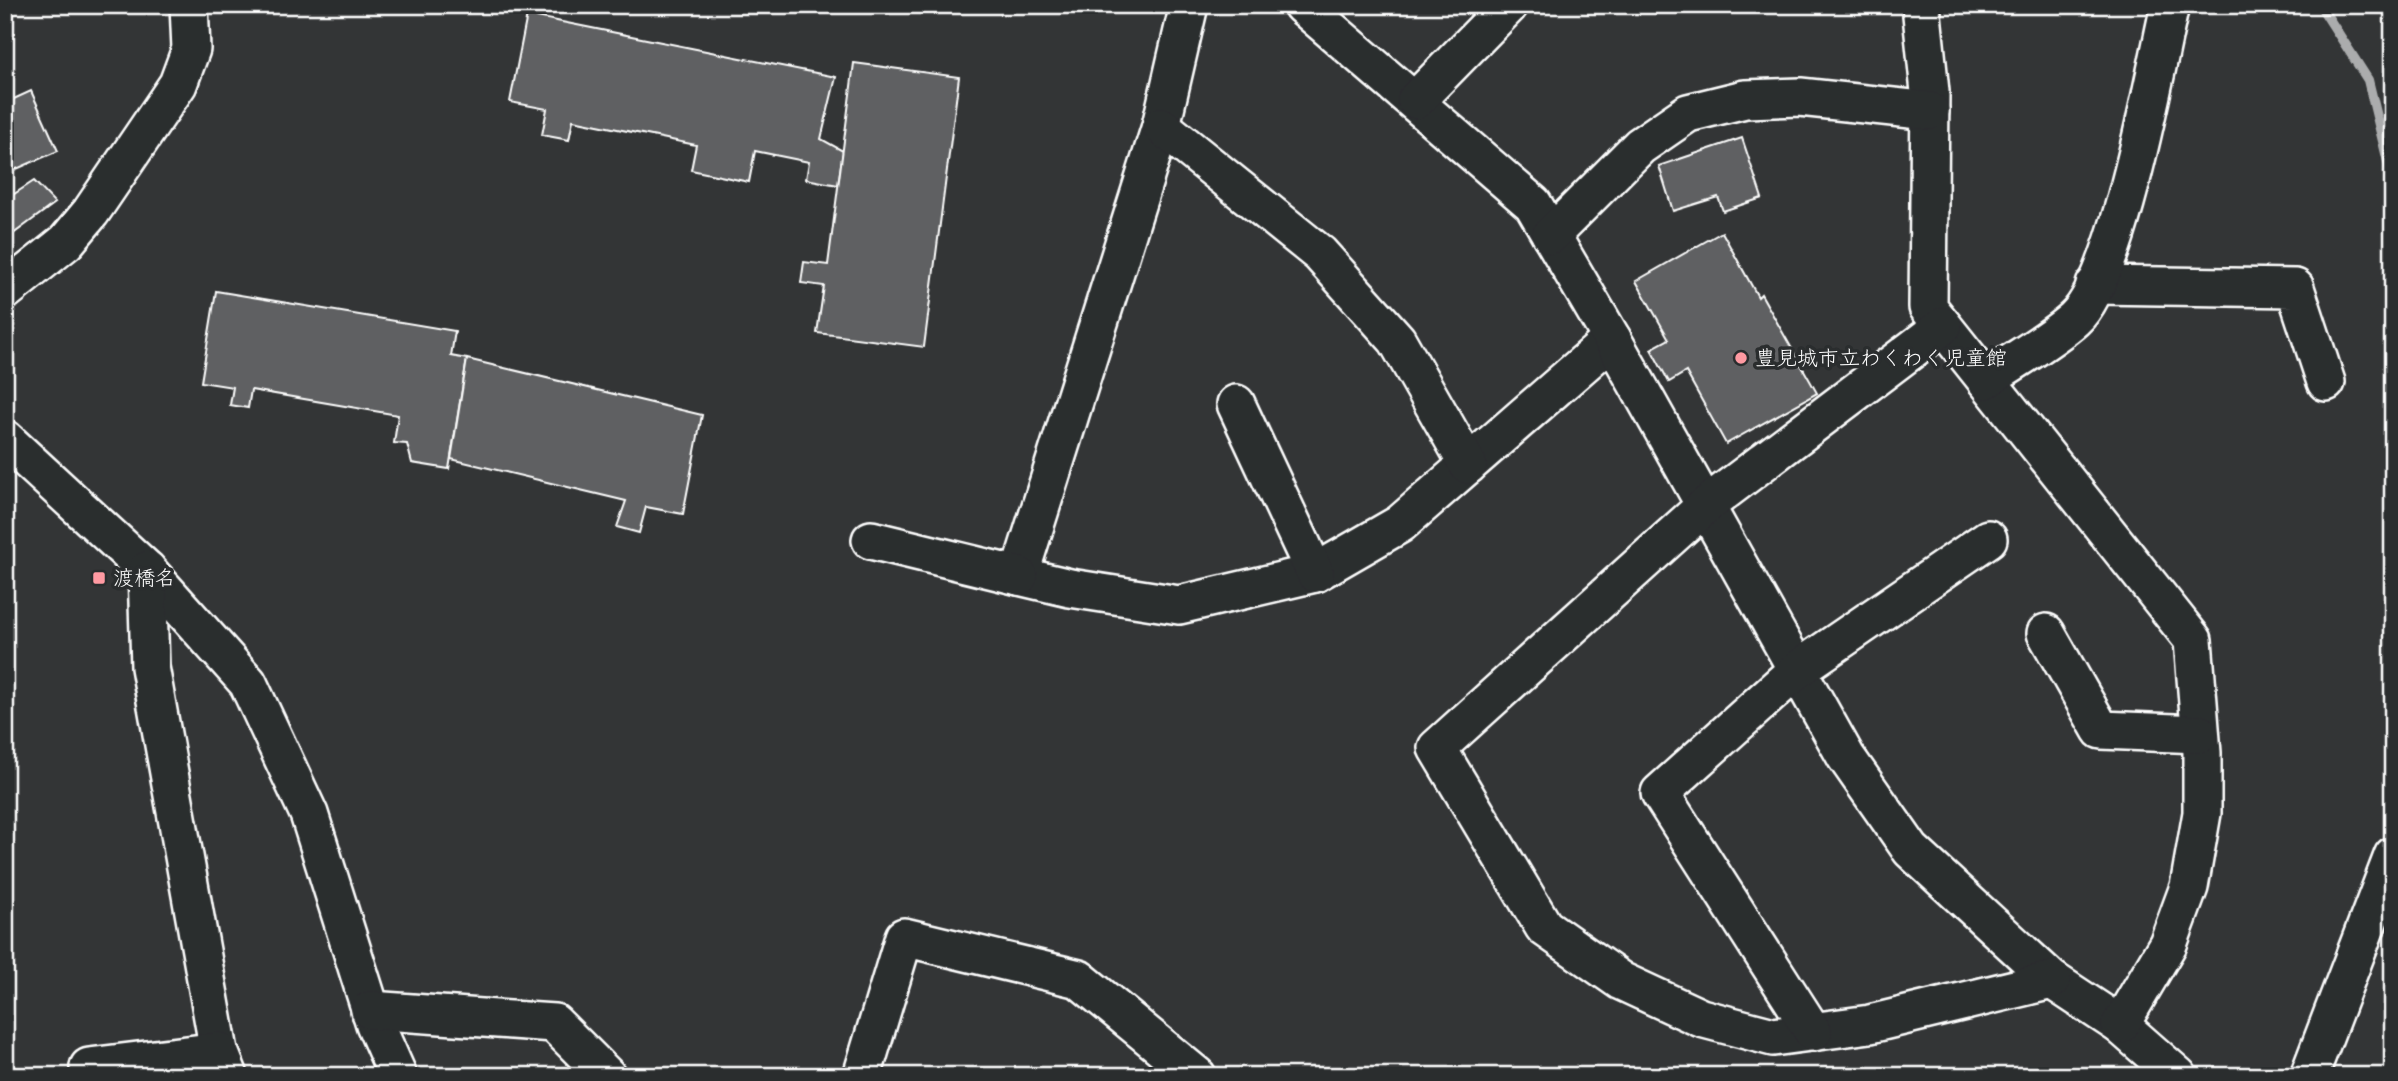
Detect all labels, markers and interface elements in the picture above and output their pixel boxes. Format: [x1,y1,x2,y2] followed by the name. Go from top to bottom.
[1755,339,2007,377] place label: 豊見城市立わくわく児童館
[1733,350,1749,366] marker: 豊見城市立わくわく児童館
[113,559,176,597] place label: 渡橋名
[91,570,107,586] marker: 渡橋名

